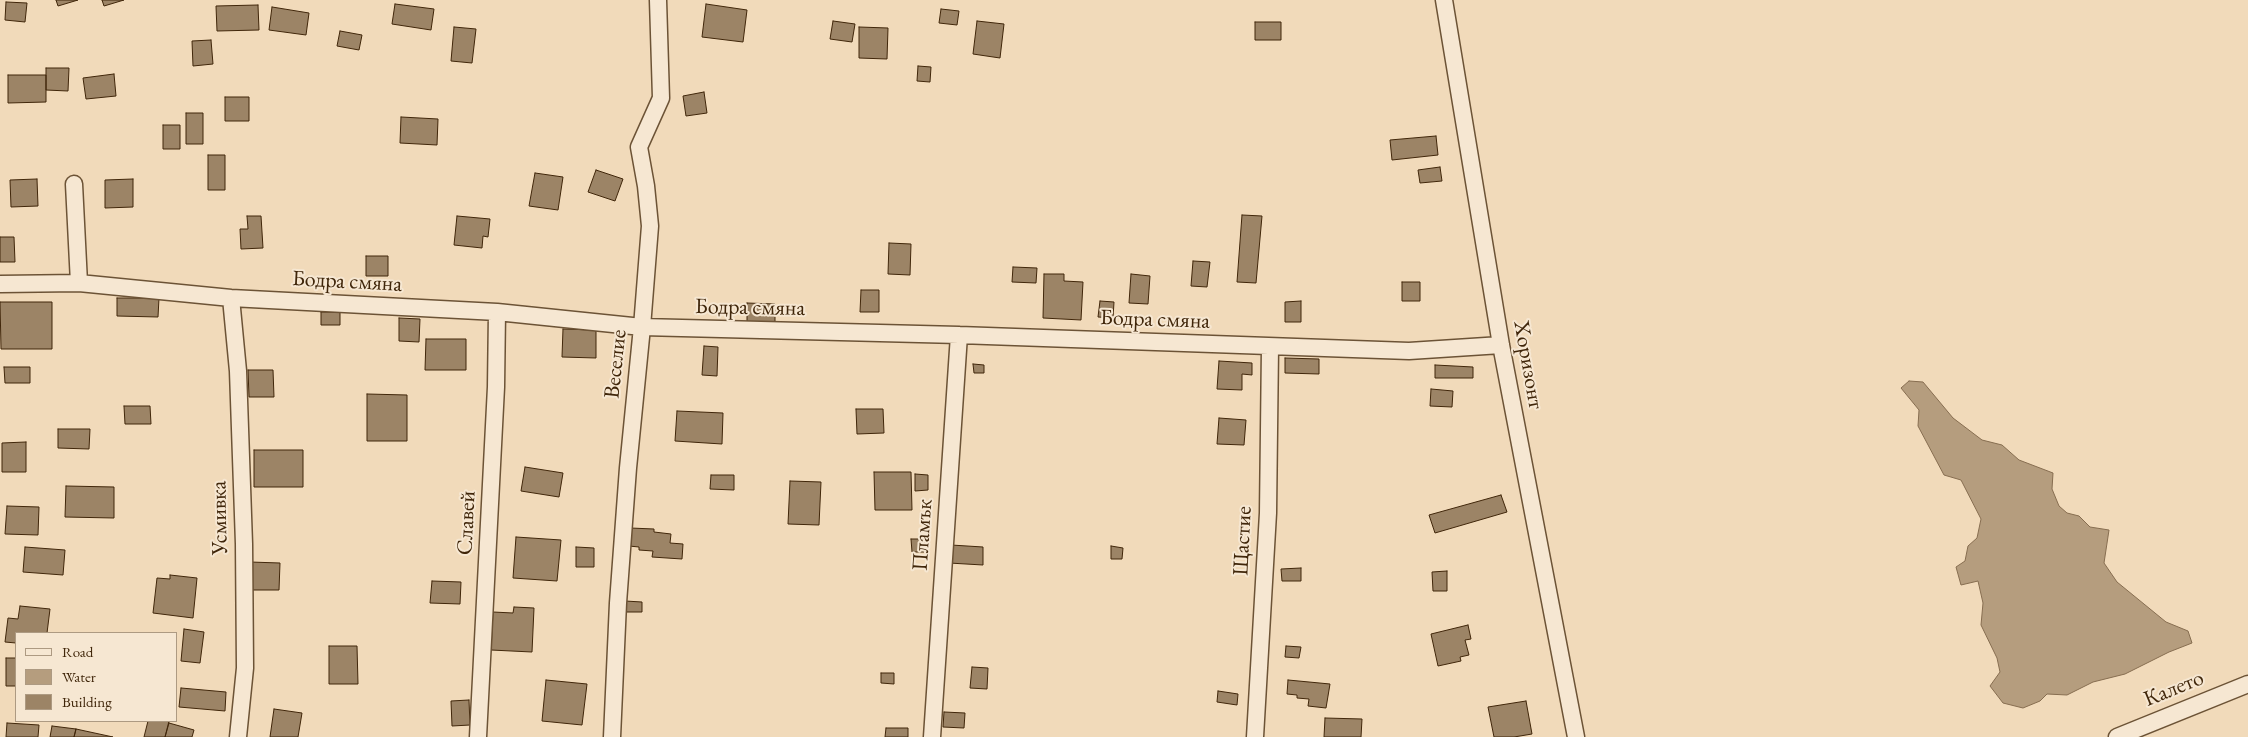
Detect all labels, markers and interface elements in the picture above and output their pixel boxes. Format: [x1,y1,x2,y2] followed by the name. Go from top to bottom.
[291,266,403,298] street label: Бодра смяна
[695,294,805,322] street label: Бодра смяна
[1099,305,1211,335] street label: Бодра смяна
[1507,319,1549,411] street label: Хоризонт
[599,328,633,400] street label: Веселие
[206,481,234,555] street label: Усмивка
[452,490,482,556] street label: Славей
[907,498,939,572] street label: Пламък
[1228,506,1258,576] street label: Щастие
[15,632,178,722] legend
[62,642,93,661] text: Road
[2140,665,2208,713] street label: Калето
[62,667,96,686] text: Water
[62,692,112,711] text: Building

